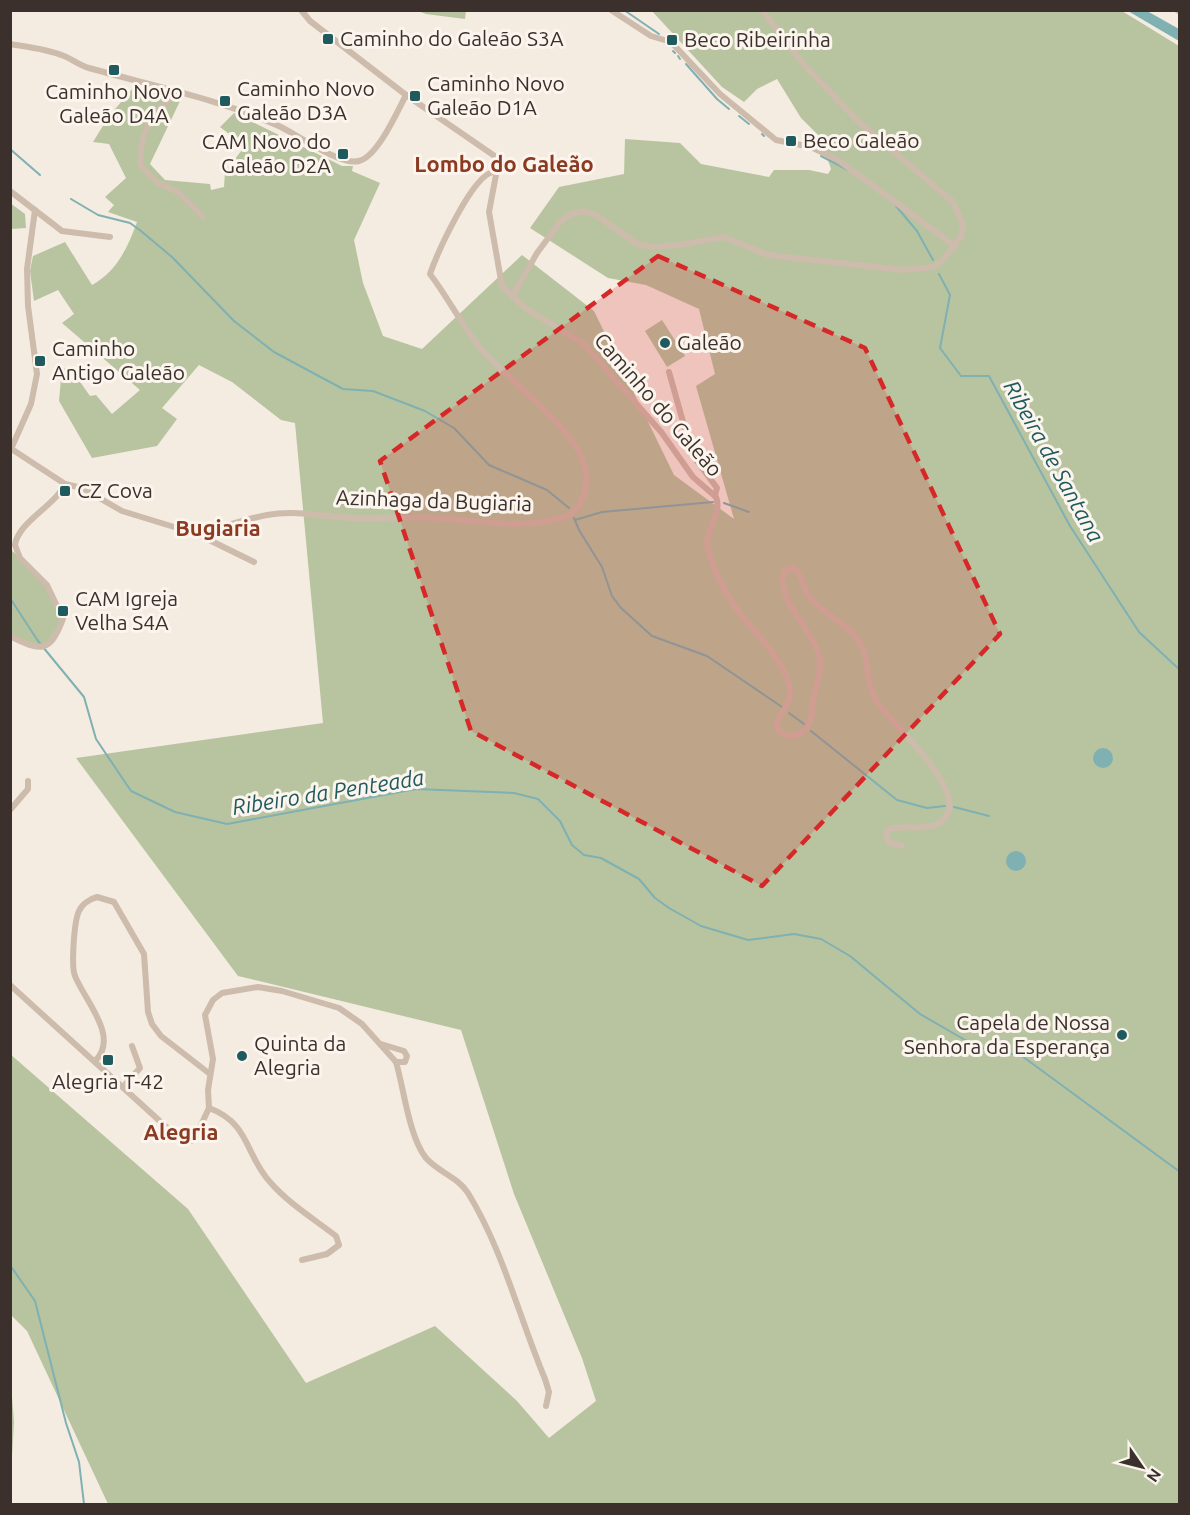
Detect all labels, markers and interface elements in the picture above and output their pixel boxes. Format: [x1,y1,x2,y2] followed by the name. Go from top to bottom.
[340,26,564,50] place label: Caminho do Galeão S3A
[684,27,831,51] place label: Beco Ribeirinha
[321,32,335,46] marker: Caminho do Galeão S3A
[665,33,679,47] marker: Beco Ribeirinha
[107,63,121,77] marker: Caminho Novo Galeão D4A
[427,71,565,119] place label: Caminho Novo Galeão D1A
[237,76,375,124] place label: Caminho Novo Galeão D3A
[45,79,183,127] place label: Caminho Novo Galeão D4A
[408,89,422,103] marker: Caminho Novo Galeão D1A
[218,94,232,108] marker: Caminho Novo Galeão D3A
[803,128,920,152] place label: Beco Galeão
[202,129,331,177] place label: CAM Novo do Galeão D2A
[784,134,798,148] marker: Beco Galeão
[336,147,350,161] marker: CAM Novo do Galeão D2A
[414,151,594,176] district label: Lombo do Galeão
[590,328,728,481] street label: Caminho do Galeão
[677,330,742,354] place label: Galeão
[52,336,185,384] place label: Caminho Antigo Galeão
[658,336,672,350] marker: Galeão
[33,354,47,368] marker: Caminho Antigo Galeão
[1000,375,1109,546] water label: Ribeira de Santana
[77,478,153,502] place label: CZ Cova
[58,484,72,498] marker: CZ Cova
[336,485,533,515] street label: Azinhaga da Bugiaria
[175,515,261,540] district label: Bugiaria
[75,586,178,634] place label: CAM Igreja Velha S4A
[56,604,70,618] marker: CAM Igreja Velha S4A
[230,764,426,819] water label: Ribeiro da Penteada
[904,1010,1110,1058] place label: Capela de Nossa Senhora da Esperança
[1115,1028,1129,1042] marker: Capela de Nossa Senhora da Esperança
[254,1031,346,1079] place label: Quinta da Alegria
[235,1049,249,1063] marker: Quinta da Alegria
[101,1053,115,1067] marker: Alegria T-42
[52,1069,164,1093] place label: Alegria T-42
[144,1119,218,1144] district label: Alegria
[1112,1437,1172,1497] north arrow
[1143,1466,1165,1486] text: N

